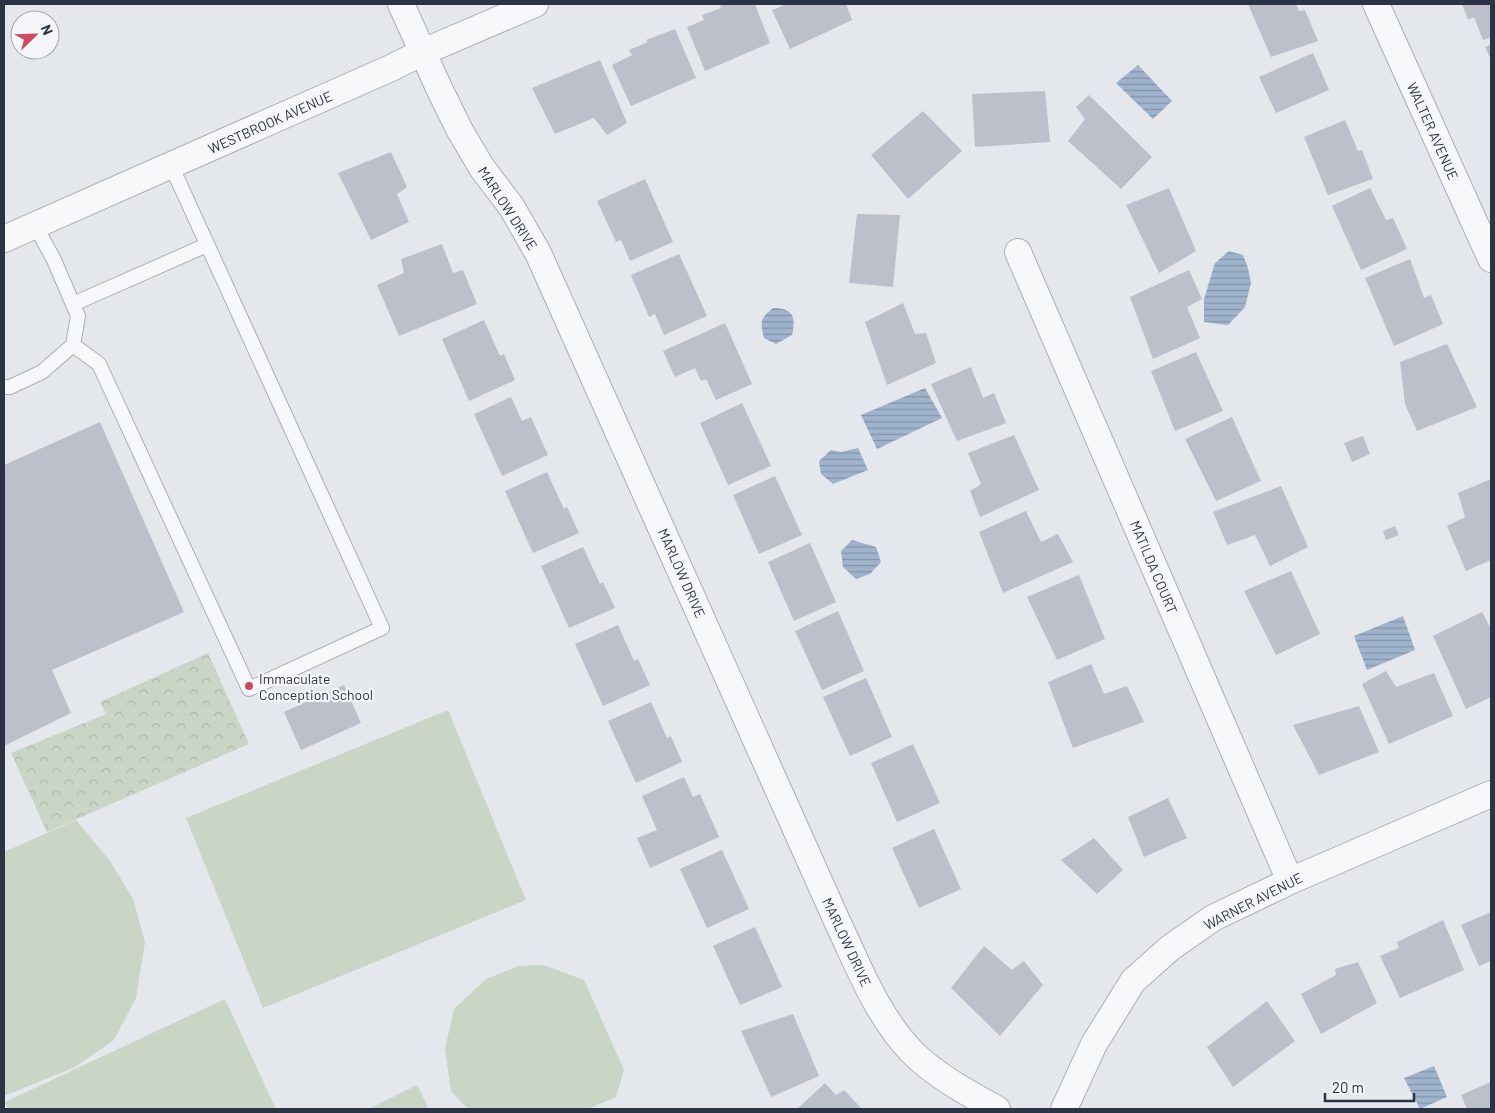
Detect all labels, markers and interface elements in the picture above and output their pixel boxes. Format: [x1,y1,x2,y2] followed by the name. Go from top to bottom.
[10,10,60,60] north arrow
[38,22,57,37] text: N
[1404,79,1462,183] street label: WALTER AVENUE
[205,87,335,157] street label: WESTBROOK AVENUE
[475,163,541,253] street label: MARLOW DRIVE
[1127,518,1181,616] street label: MATILDA COURT
[655,526,709,620] street label: MARLOW DRIVE
[259,670,373,703] place label: Immaculate Conception School
[243,680,255,692] marker: Immaculate Conception School
[1201,869,1305,933] street label: WARNER AVENUE
[819,895,875,989] street label: MARLOW DRIVE
[1325,1070,1414,1102] scale bar
[1332,1078,1364,1096] text: 20 m

